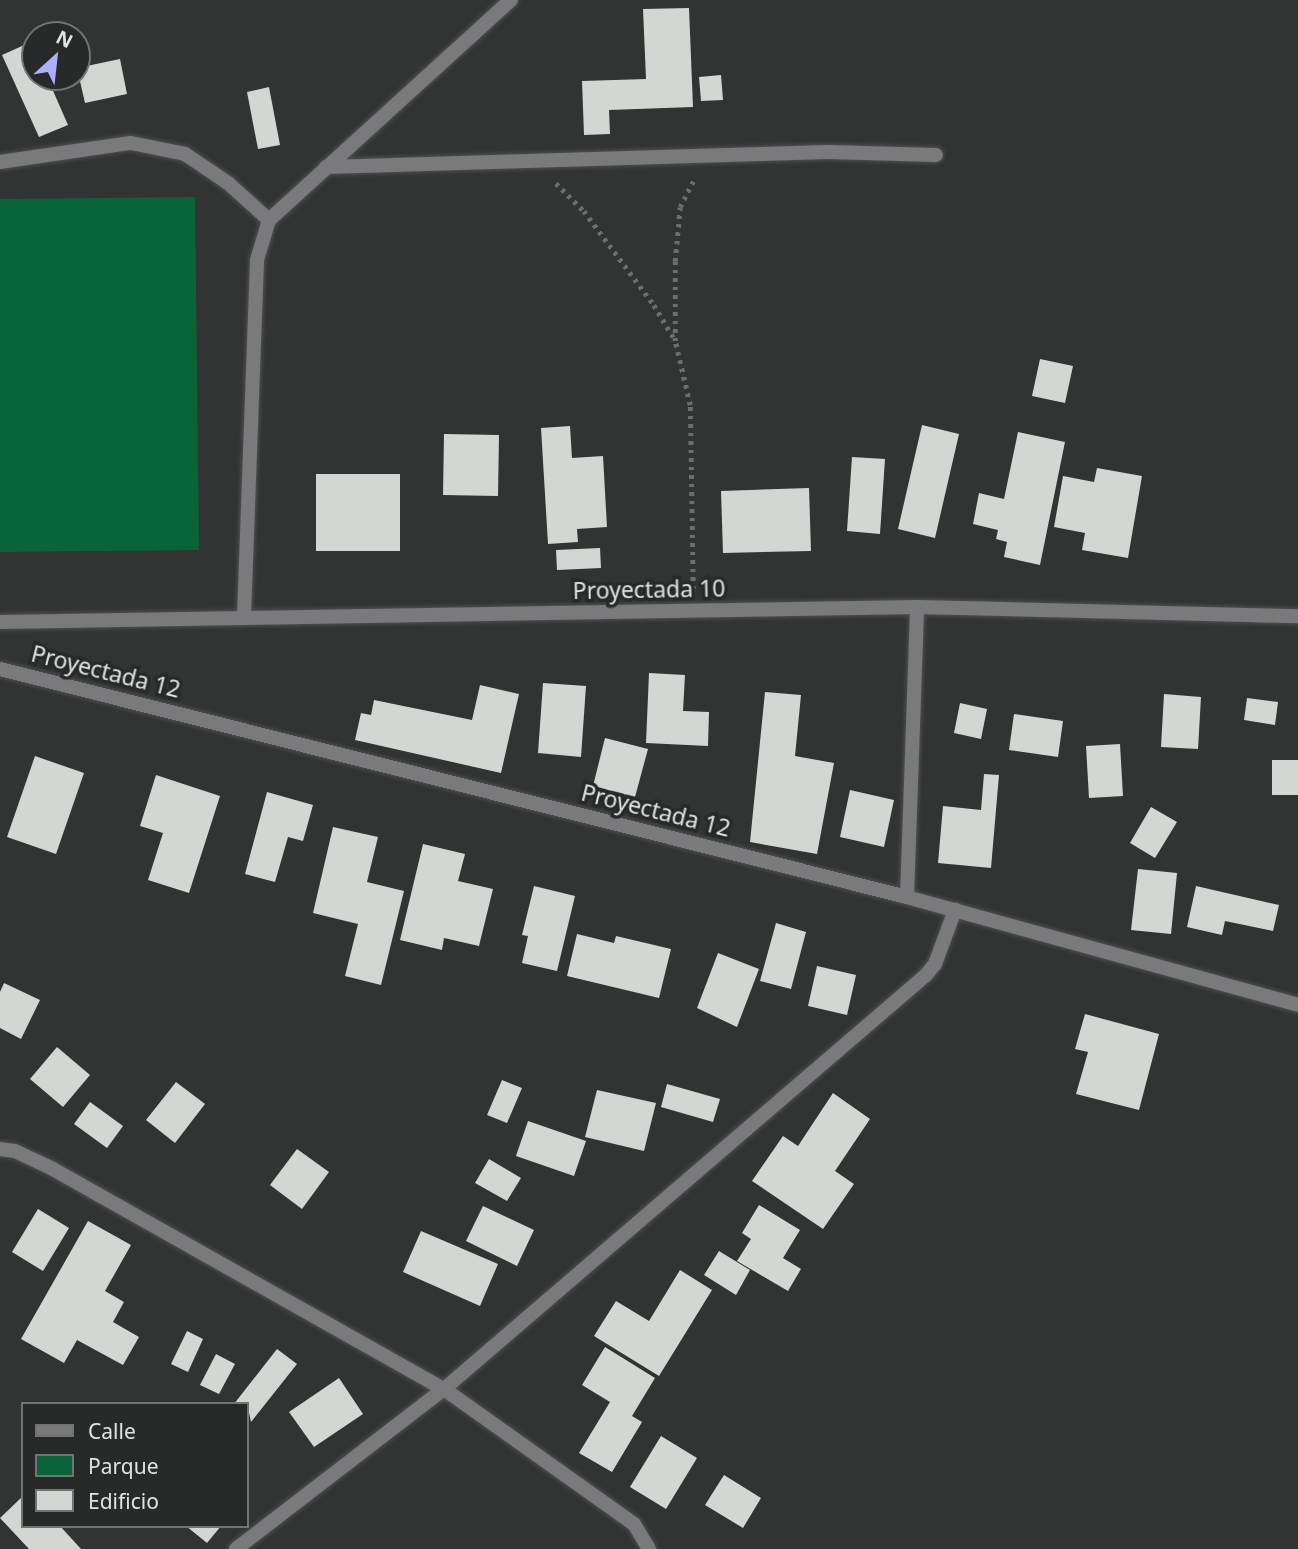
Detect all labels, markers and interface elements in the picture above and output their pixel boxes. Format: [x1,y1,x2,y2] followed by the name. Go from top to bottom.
[21,21,91,91] north arrow
[52,24,77,54] text: N
[572,574,726,604] street label: Proyectada 10
[29,639,183,703] street label: Proyectada 12
[579,778,733,842] street label: Proyectada 12
[21,1402,248,1528] legend
[88,1417,136,1445] text: Calle
[88,1452,158,1480] text: Parque
[88,1487,159,1515] text: Edificio

